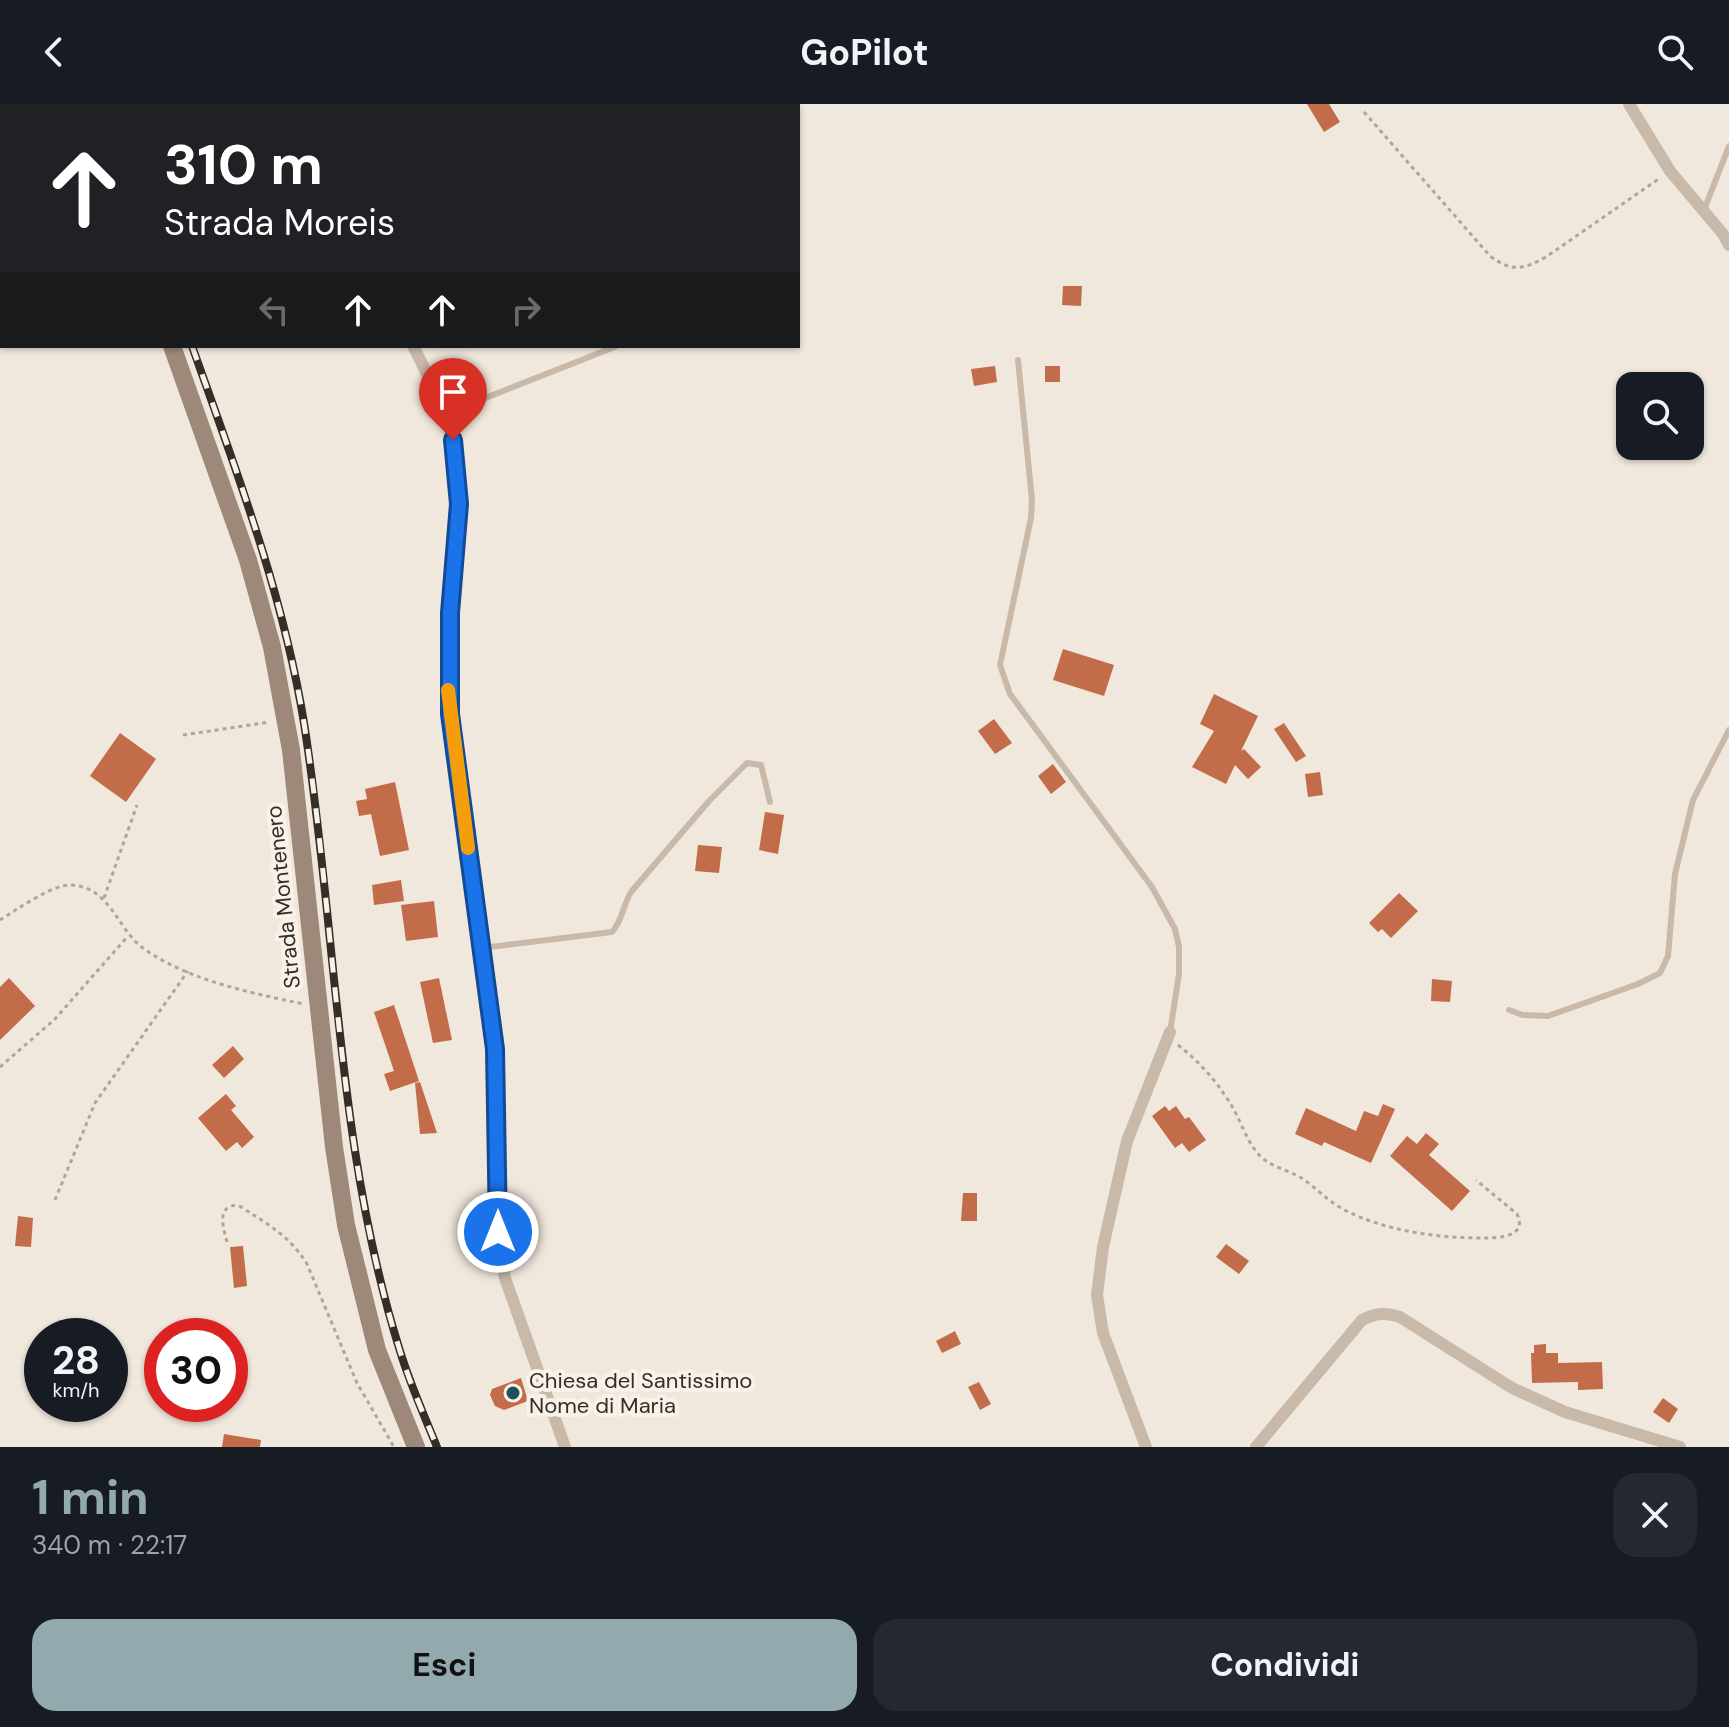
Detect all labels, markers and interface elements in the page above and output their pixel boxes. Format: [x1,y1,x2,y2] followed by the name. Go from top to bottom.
[800,29,929,76] text: GoPilot
[32,30,76,74] icon: back
[1653,30,1697,74] icon: search
[164,128,323,201] text: 310 m
[32,136,136,240] icon: ahead
[164,199,395,246] text: Strada Moreis
[252,288,296,332] icon: left
[336,288,380,332] icon: ahead
[420,288,464,332] icon: ahead
[504,288,548,332] icon: right
[419,358,487,440] pin
[431,370,475,414] icon: arrive
[1616,372,1704,460] map controls
[1616,372,1704,460] button: search
[259,804,307,990] street label: Strada Montenero
[456,1190,540,1274] position arrow
[144,1318,248,1422] speed limit sign: 30
[52,1334,100,1386] text: 28
[529,1366,752,1420] place label: Chiesa del Santissimo Nome di Maria
[52,1377,100,1403] text: km/h
[504,1384,522,1402] marker: Chiesa del Santissimo Nome di Maria
[32,1466,149,1529] text: 1 min
[1613,1473,1697,1557] button: close
[32,1528,187,1562] text: 340 m · 22:17
[32,1619,857,1711] button: Esci
[873,1619,1697,1711] button: Condividi

